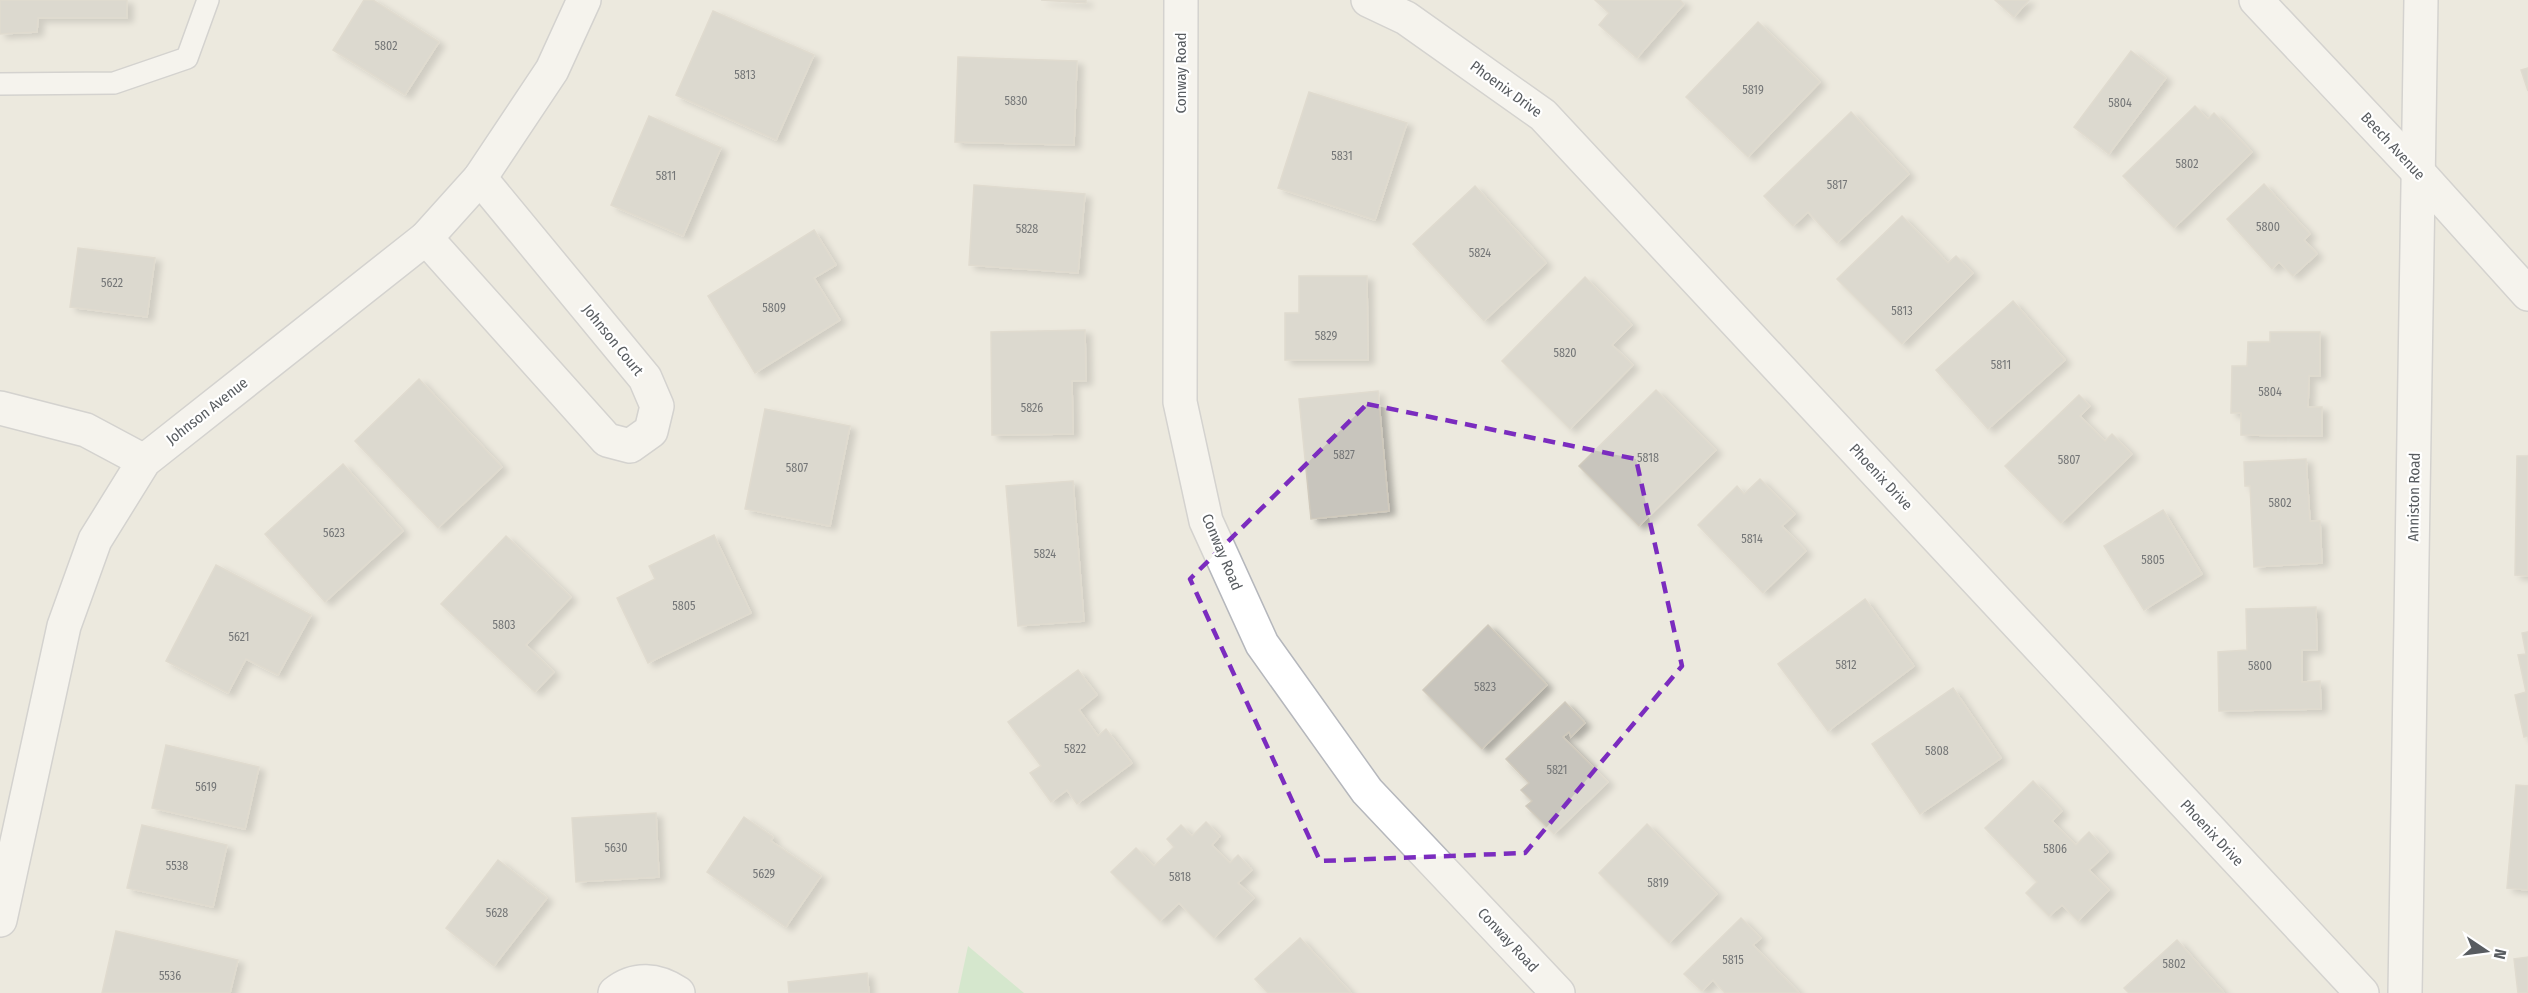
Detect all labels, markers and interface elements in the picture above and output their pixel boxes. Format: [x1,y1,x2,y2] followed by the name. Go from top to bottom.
[1172,32,1190,114] street label: Conway Road
[375,39,397,53] house number: 5802
[1467,57,1545,121] street label: Phoenix Drive
[734,68,756,82] house number: 5813
[1742,83,1764,97] house number: 5819
[1004,94,1028,108] house number: 5830
[2108,96,2132,110] house number: 5804
[2357,108,2429,184] street label: Beech Avenue
[1331,149,1353,163] house number: 5831
[2176,157,2198,171] house number: 5802
[656,169,676,183] house number: 5811
[1827,178,1848,192] house number: 5817
[2256,220,2280,234] house number: 5800
[1016,222,1038,236] house number: 5828
[1469,246,1491,260] house number: 5824
[101,276,123,290] house number: 5622
[579,301,647,379] street label: Johnson Court
[762,301,786,315] house number: 5809
[1891,304,1913,318] house number: 5813
[1315,329,1337,343] house number: 5829
[1554,346,1576,360] house number: 5820
[1991,358,2011,372] house number: 5811
[163,374,251,448] street label: Johnson Avenue
[2258,385,2282,399] house number: 5804
[1021,401,1043,415] house number: 5826
[1846,440,1916,514] street label: Phoenix Drive
[1333,448,1355,462] house number: 5827
[1637,451,1659,465] house number: 5818
[2404,452,2424,542] street label: Anniston Road
[2058,453,2080,467] house number: 5807
[786,461,808,475] house number: 5807
[2269,496,2291,510] house number: 5802
[1198,511,1246,593] street label: Conway Road
[323,526,345,540] house number: 5623
[1741,532,1763,546] house number: 5814
[1034,547,1056,561] house number: 5824
[2141,553,2165,567] house number: 5805
[672,599,696,613] house number: 5805
[492,618,516,632] house number: 5803
[228,630,250,644] house number: 5621
[1835,658,1857,672] house number: 5812
[2248,659,2272,673] house number: 5800
[1474,680,1496,694] house number: 5823
[1064,742,1086,756] house number: 5822
[1925,744,1949,758] house number: 5808
[1546,763,1568,777] house number: 5821
[195,780,217,794] house number: 5619
[2177,796,2247,870] street label: Phoenix Drive
[604,841,628,855] house number: 5630
[2043,842,2067,856] house number: 5806
[166,859,188,873] house number: 5538
[753,867,775,881] house number: 5629
[1169,870,1191,884] house number: 5818
[1647,876,1669,890] house number: 5819
[1474,904,1542,976] street label: Conway Road
[486,906,508,920] house number: 5628
[2456,921,2516,981] north arrow
[2490,947,2510,961] text: N
[1722,953,1744,967] house number: 5815
[2163,957,2185,971] house number: 5802
[159,969,181,983] house number: 5536

